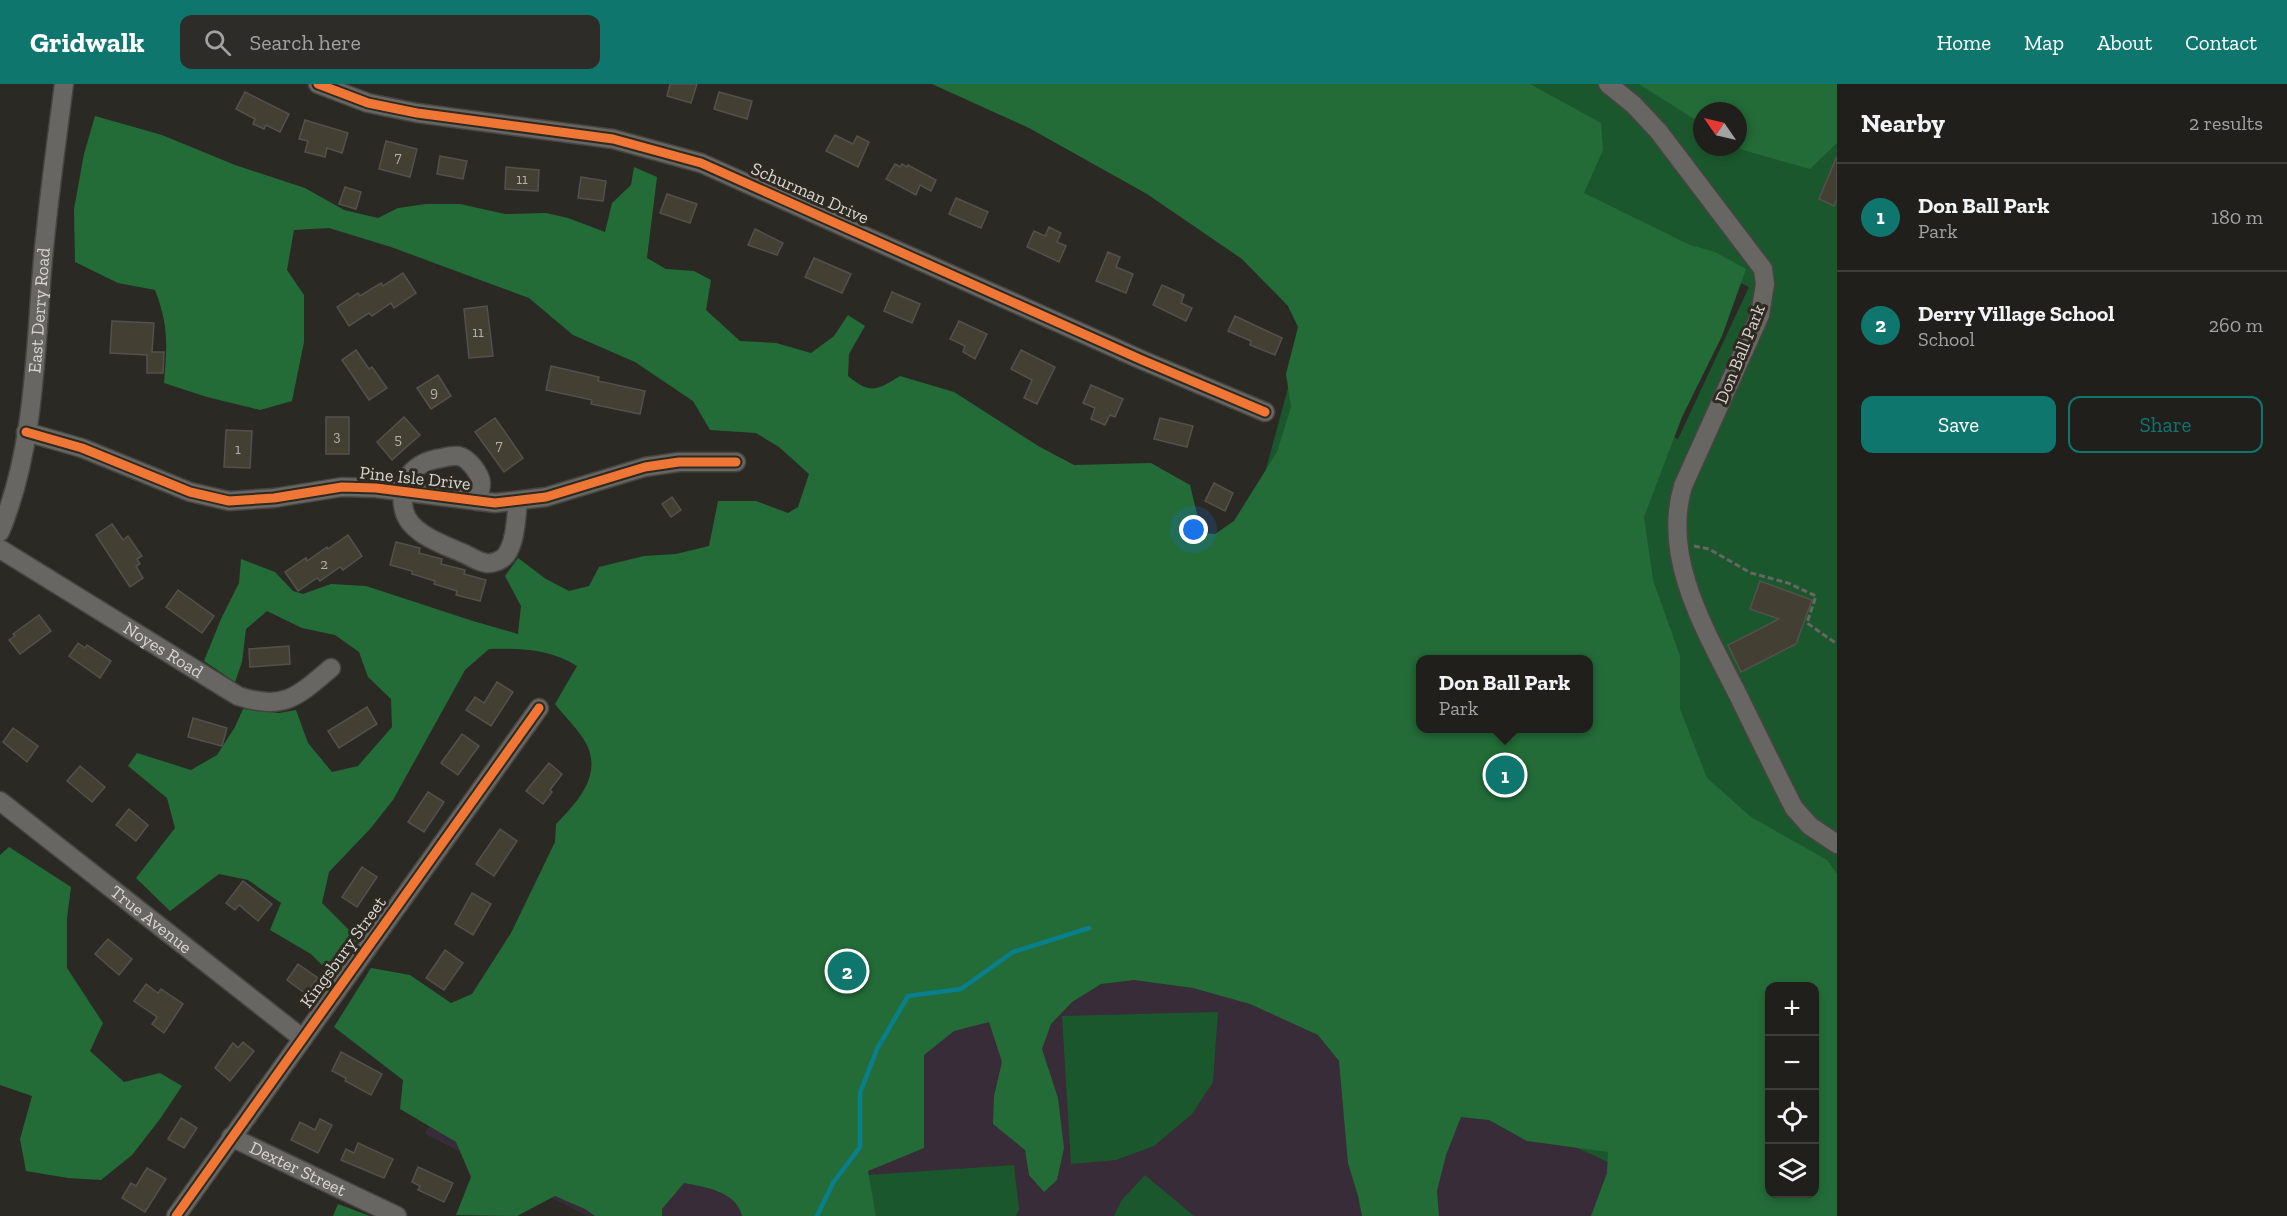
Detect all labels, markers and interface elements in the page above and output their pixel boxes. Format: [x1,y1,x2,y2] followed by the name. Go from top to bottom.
[180,15,600,69] search box
[30,26,144,59] text: Gridwalk
[201,26,234,59] icon: search
[249,29,361,56] text: Search here
[1937,30,1991,55] text: Home
[2024,30,2064,55] text: Map
[2097,30,2152,55] text: About
[2185,30,2257,55] text: Contact
[1693,102,1747,156] north arrow
[1861,107,1945,139] text: Nearby
[2189,111,2263,135] text: 2 results
[394,148,402,166] house number: 7
[748,157,872,229] street label: Schurman Drive
[516,170,528,188] house number: 11
[1918,192,2049,219] text: Don Ball Park
[1876,205,1885,229] text: 1
[2211,205,2263,229] text: 180 m
[1918,219,1958,243] text: Park
[23,247,55,374] street label: East Derry Road
[1710,300,1770,407] street label: Don Ball Park
[1918,300,2115,327] text: Derry Village School
[1875,313,1886,337] text: 2
[2209,313,2263,337] text: 260 m
[472,323,484,341] house number: 11
[1918,327,1975,351] text: School
[430,383,438,401] house number: 9
[1861,396,2056,453] button: Save
[2068,396,2263,453] button: Share
[333,427,341,445] house number: 3
[394,430,402,448] house number: 5
[495,436,503,454] house number: 7
[235,440,241,458] house number: 1
[358,461,472,495] street label: Pine Isle Drive
[1179,515,1208,544] your location
[320,555,328,573] house number: 2
[119,617,208,683] street label: Noyes Road
[1416,655,1593,733] popup
[1439,669,1570,696] text: Don Ball Park
[1439,696,1479,720] text: Park
[1486,752,1524,798] pin: 1
[106,881,196,958] street label: True Avenue
[295,892,391,1012] street label: Kingsbury Street
[828,948,866,994] pin: 2
[1765,982,1819,1198] map controls
[1765,982,1819,1036] button: +
[1765,1036,1819,1090] button: −
[1765,1090,1819,1144] button: locate
[246,1136,350,1201] street label: Dexter Street
[1765,1144,1819,1198] button: layers

